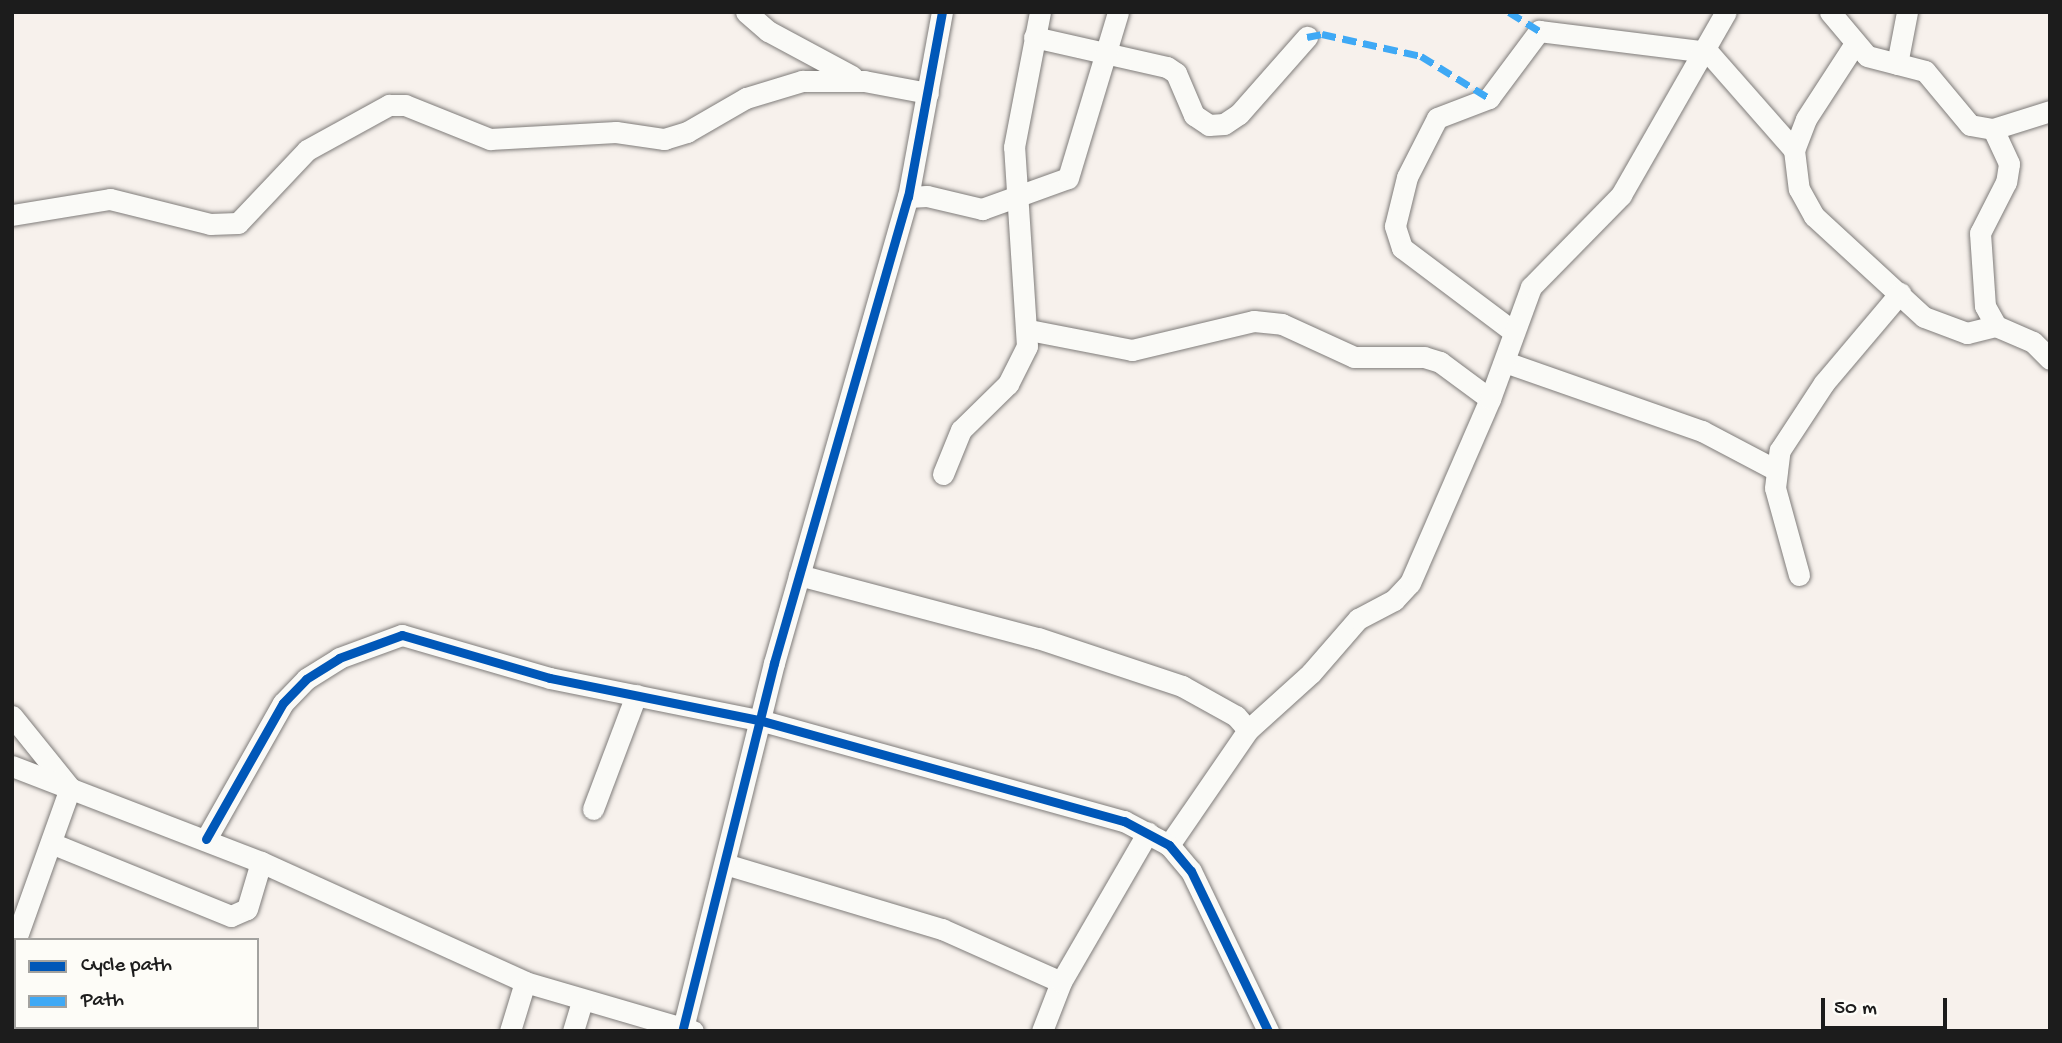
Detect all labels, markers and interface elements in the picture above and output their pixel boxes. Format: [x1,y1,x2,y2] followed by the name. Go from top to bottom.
[14,938,259,1029] legend
[81,954,172,979] text: Cycle path
[1824,984,1950,1028] scale bar
[81,989,124,1014] text: Path
[1834,997,1877,1022] text: 50 m

